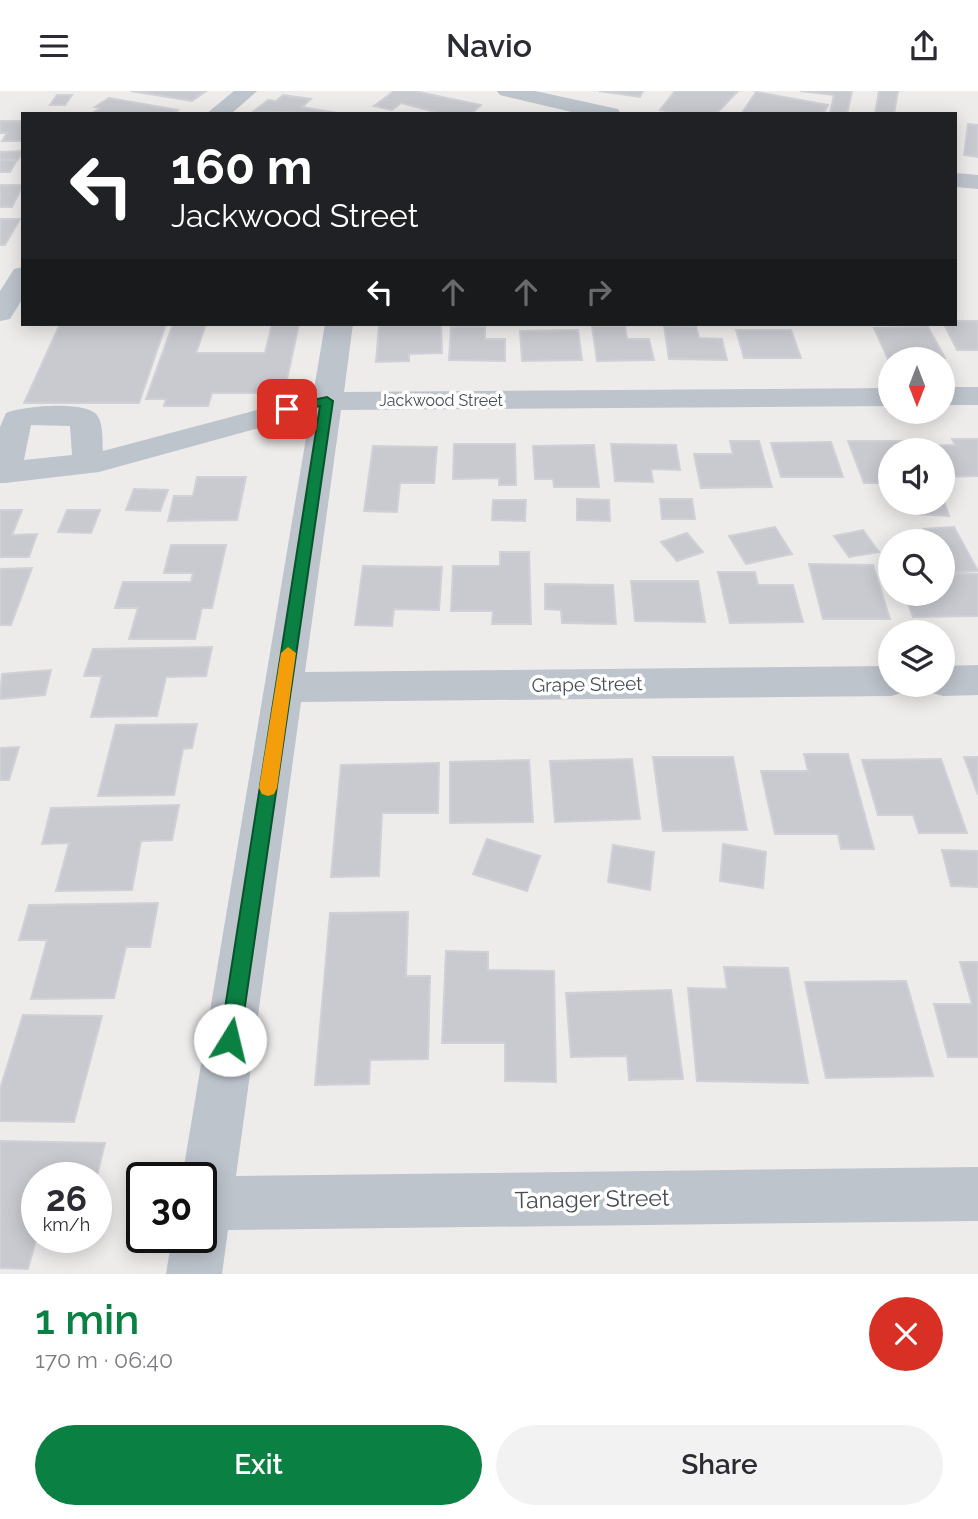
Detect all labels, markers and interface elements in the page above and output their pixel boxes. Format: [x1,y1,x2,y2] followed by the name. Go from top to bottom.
[35,27,73,65] icon: menu
[446,27,532,64] text: Navio
[905,27,943,65] icon: share
[171,138,312,195] text: 160 m
[56,140,147,231] icon: left
[171,197,418,234] text: Jackwood Street
[361,273,399,311] icon: left
[434,273,472,311] icon: ahead
[507,273,545,311] icon: ahead
[580,273,618,311] icon: right
[878,347,956,423] north arrow
[878,347,955,697] map controls
[257,379,317,439] pin
[268,390,306,428] icon: arrive
[379,391,503,410] street label: Jackwood Street
[878,438,955,515] button: sound
[878,529,955,606] button: search
[878,620,955,697] button: layers
[531,672,643,696] street label: Grape Street
[193,1003,267,1077] position arrow
[126,1162,217,1253] speed limit sign: 30
[46,1178,87,1219] text: 26
[514,1184,670,1213] street label: Tanager Street
[43,1214,90,1235] text: km/h
[35,1295,139,1344] text: 1 min
[869,1297,943,1371] button: close
[35,1346,173,1373] text: 170 m · 06:40
[35,1425,482,1505] button: Exit
[496,1425,943,1505] button: Share

